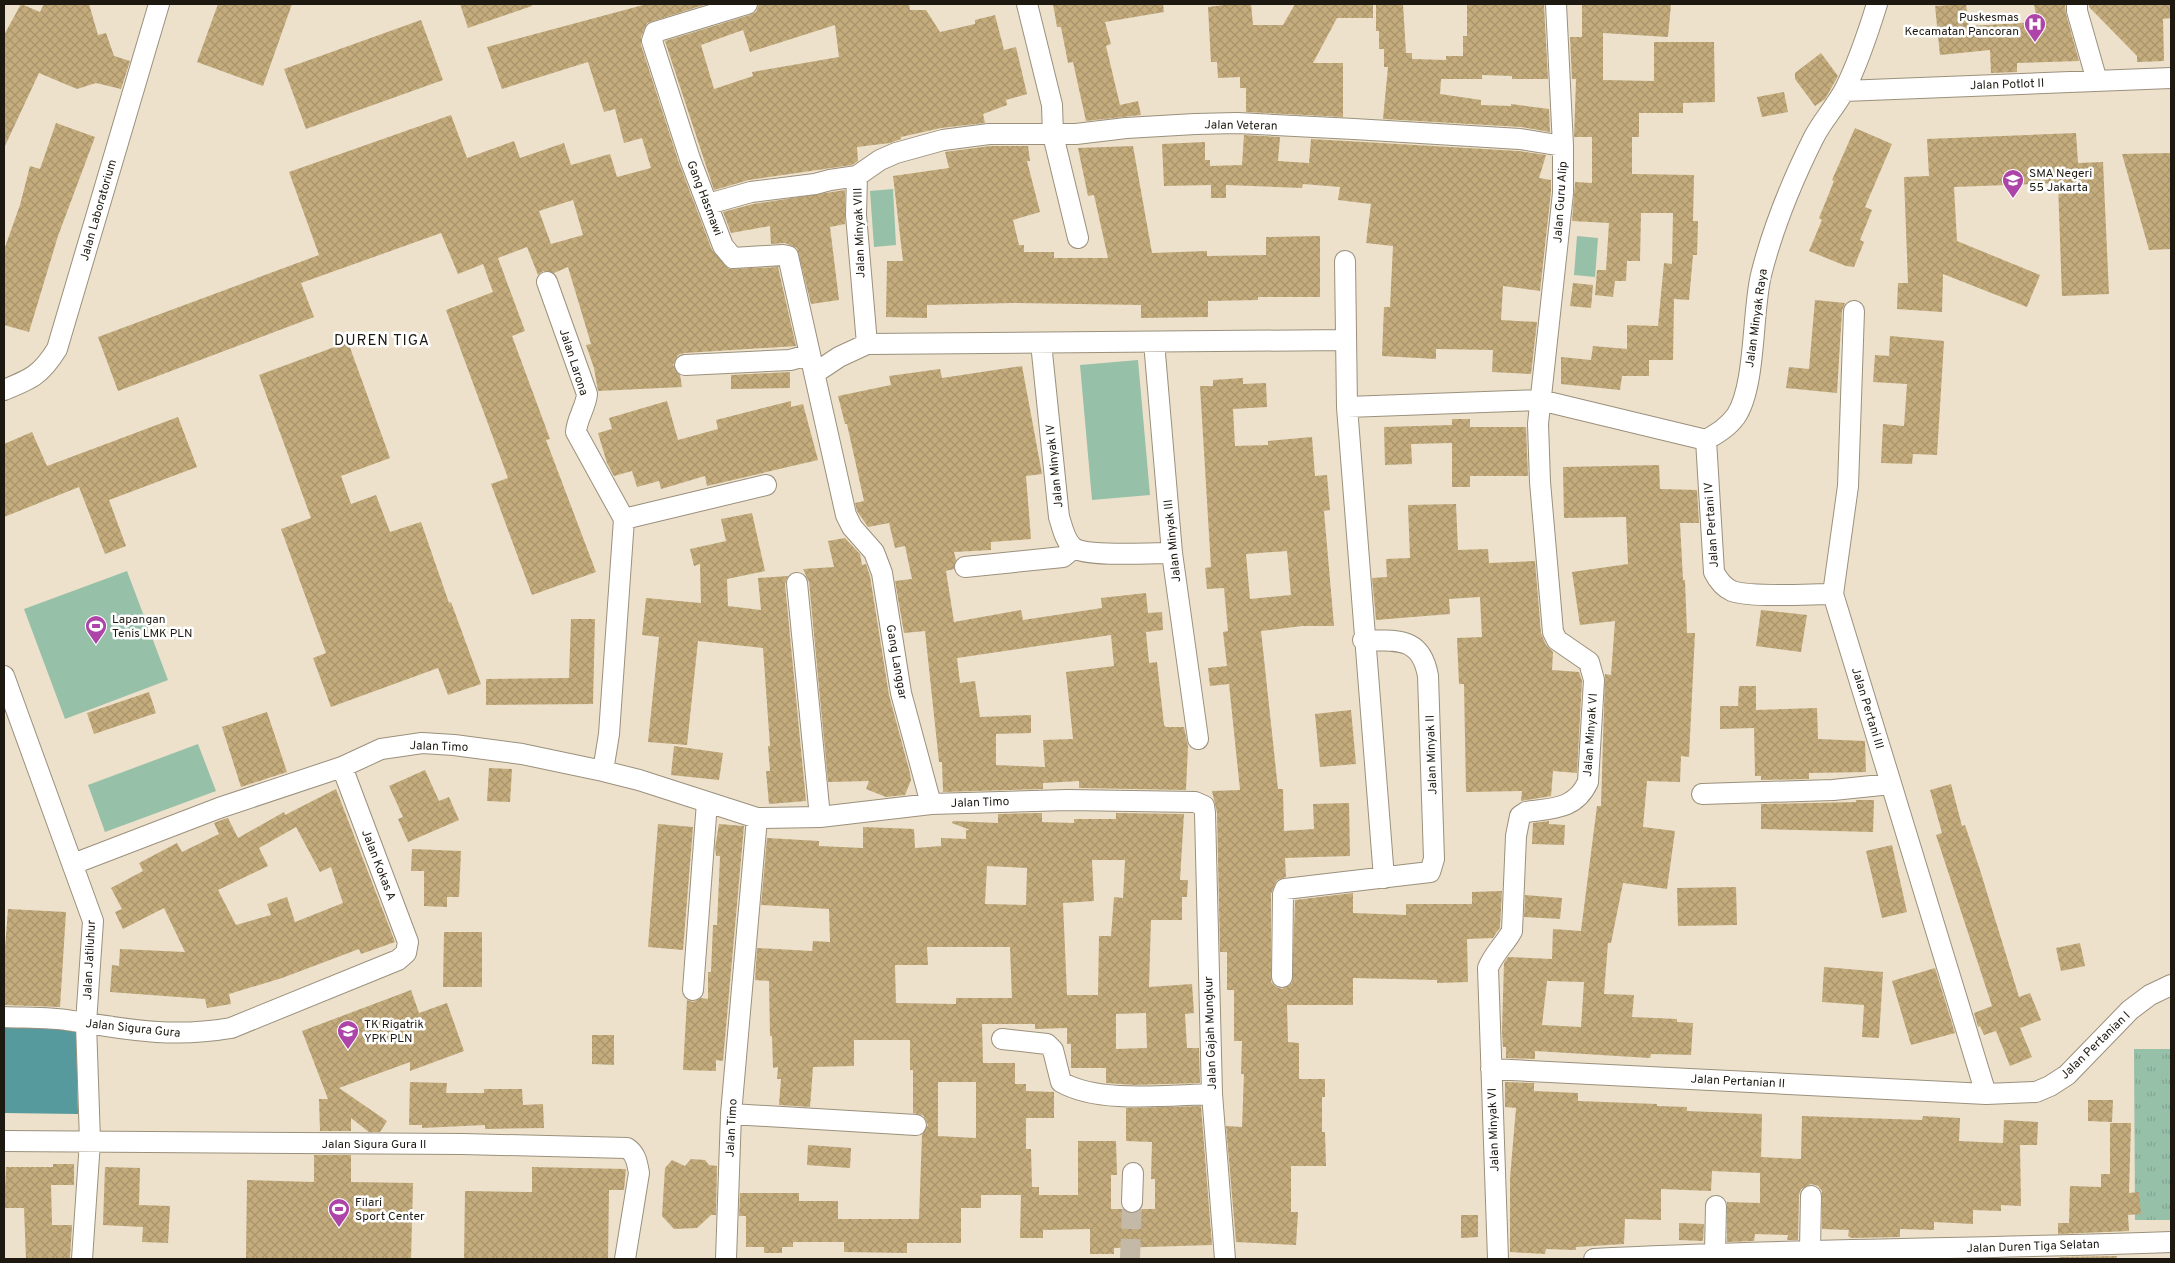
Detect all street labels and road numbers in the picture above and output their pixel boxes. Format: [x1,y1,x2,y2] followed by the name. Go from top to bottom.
[1970,76,2044,94] street label: Jalan Potlot II
[1204,117,1278,135] street label: Jalan Veteran
[77,158,121,263] street label: Jalan Laboratorium
[682,158,726,238] street label: Gang Hasmawi
[1550,160,1572,243] street label: Jalan Guru Alip
[850,187,870,278] street label: Jalan Minyak VIII
[1742,268,1772,369] street label: Jalan Minyak Raya
[555,327,591,398] street label: Jalan Larona
[1043,423,1067,509] street label: Jalan Minyak IV
[1701,481,1723,568] street label: Jalan Pertani IV
[1161,499,1185,583] street label: Jalan Minyak III
[882,623,911,701] street label: Gang Langgar
[1847,665,1887,751] street label: Jalan Pertani III
[1580,693,1602,777] street label: Jalan Minyak VI
[1423,715,1441,795] street label: Jalan Minyak II
[409,738,469,756] street label: Jalan Timo
[950,794,1010,812] street label: Jalan Timo
[357,828,399,903] street label: Jalan Kokas A
[80,919,100,1001] street label: Jalan Jatiluhur
[1201,975,1221,1090] street label: Jalan Gajah Mungkur
[2057,1008,2134,1083] street label: Jalan Pertanian I
[85,1016,181,1042] street label: Jalan Sigura Gura
[1690,1072,1786,1092] street label: Jalan Pertanian II
[1485,1088,1503,1172] street label: Jalan Minyak VI
[722,1098,742,1158] street label: Jalan Timo
[322,1137,426,1153] street label: Jalan Sigura Gura II
[1966,1237,2100,1257] street label: Jalan Duren Tiga Selatan

